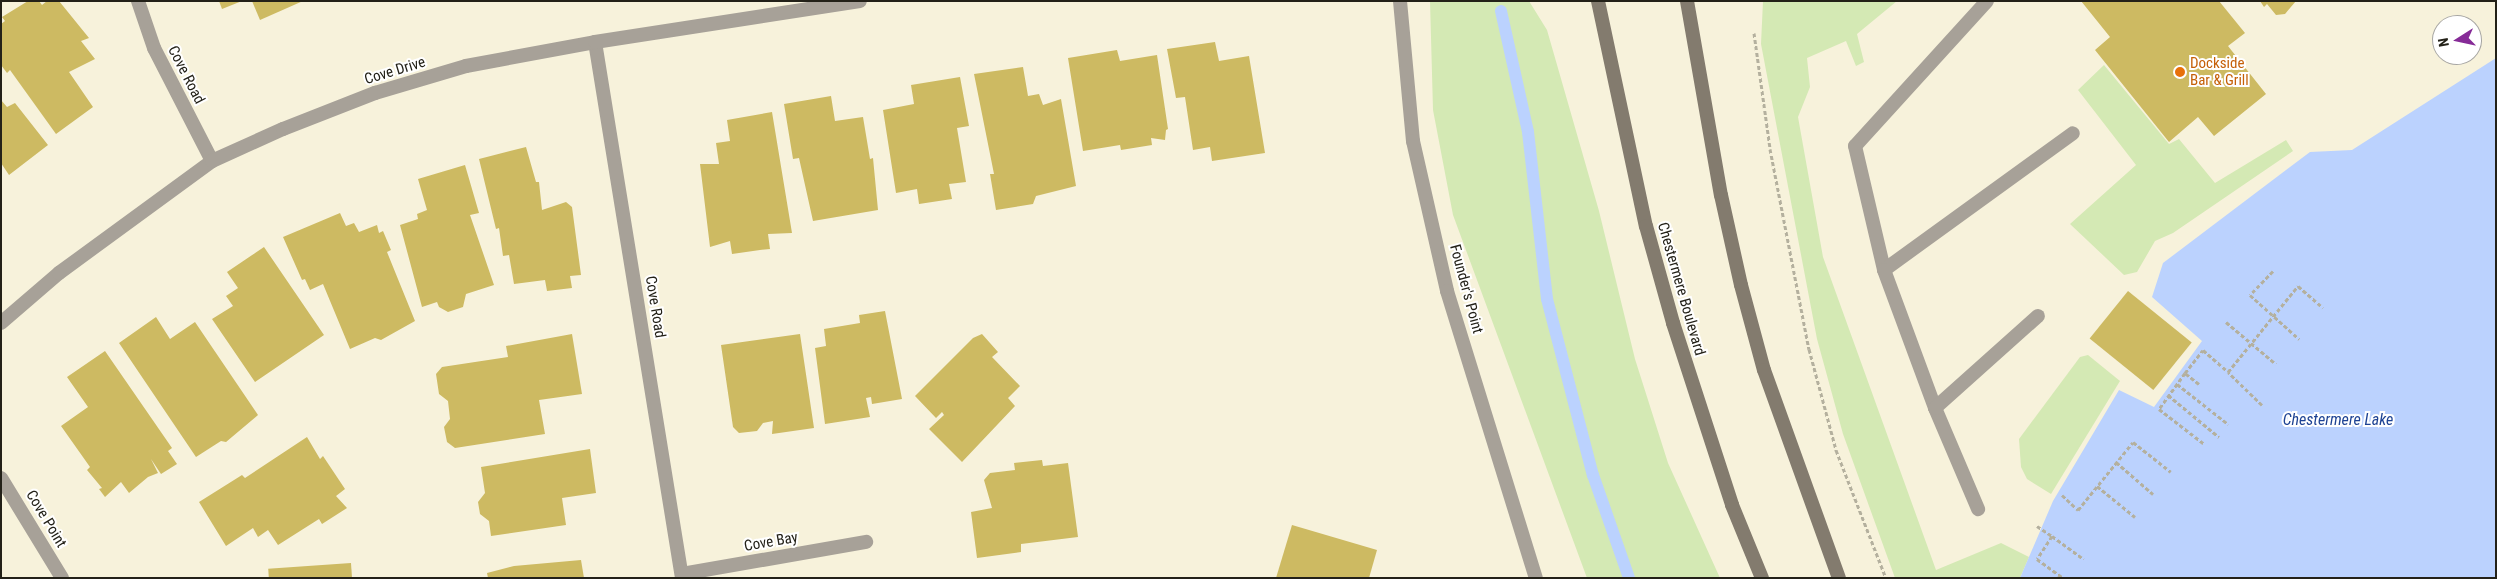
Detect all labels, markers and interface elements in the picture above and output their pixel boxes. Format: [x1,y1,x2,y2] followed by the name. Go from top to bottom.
[2432,15,2482,65] north arrow
[2435,37,2452,48] text: N
[164,43,208,107] street label: Cove Road
[362,53,428,89] street label: Cove Drive
[2190,54,2249,89] place label: Dockside Bar & Grill
[2174,66,2186,78] marker: Dockside Bar & Grill
[1653,220,1709,358] street label: Chestermere Boulevard
[1445,242,1487,336] street label: Founder's Point
[641,275,669,339] street label: Cove Road
[2283,410,2393,430] water label: Chestermere Lake
[22,487,70,551] street label: Cove Point
[743,528,799,556] street label: Cove Bay

